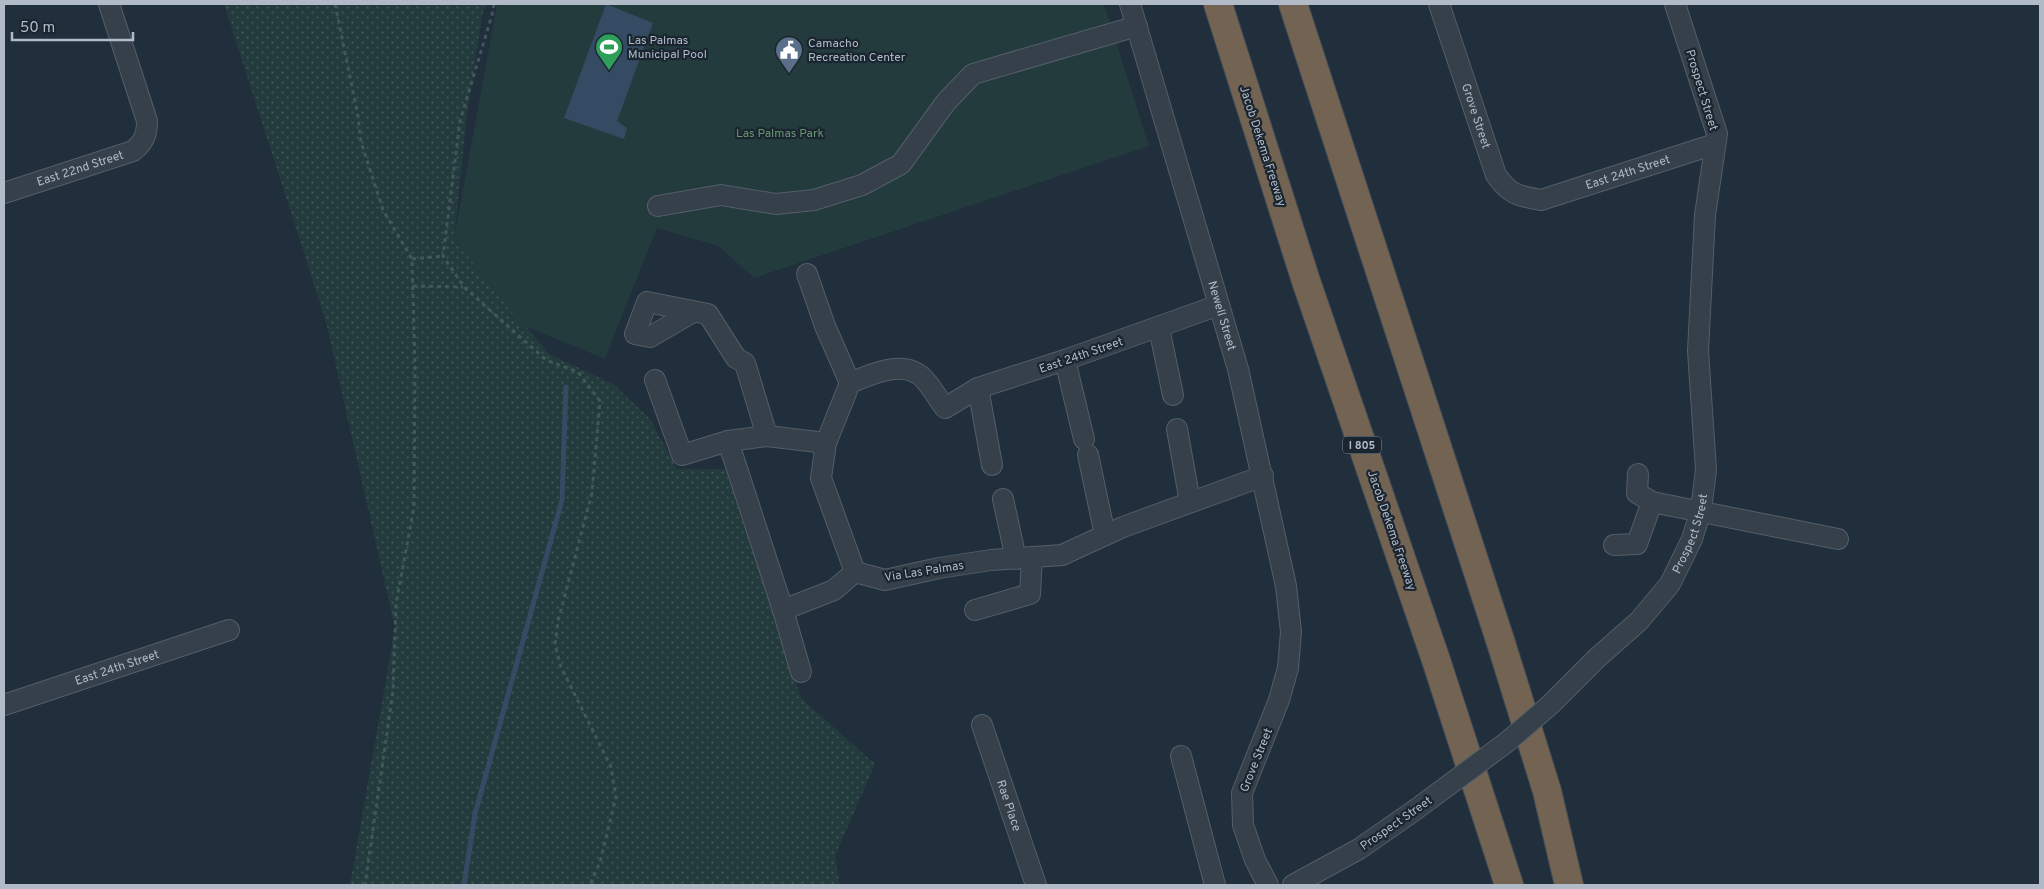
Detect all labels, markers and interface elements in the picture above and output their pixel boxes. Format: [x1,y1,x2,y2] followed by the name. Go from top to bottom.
[12,10,134,42] scale bar
[20,19,55,38] text: 50 m
[594,32,624,71] sports icon: Las Palmas Municipal Pool
[628,33,707,63] place label: Las Palmas Municipal Pool
[774,35,804,74] public building icon: Camacho Recreation Center
[808,36,906,66] place label: Camacho Recreation Center
[1681,48,1721,133] street label: Prospect Street
[1457,82,1494,151] street label: Grove Street
[1235,84,1289,209] street label: Jacob Dekema Freeway
[736,126,824,142] park label: Las Palmas Park
[35,148,126,191] street label: East 22nd Street
[1584,152,1672,194] street label: East 24th Street
[1203,279,1239,353] street label: Newell Street
[1037,334,1125,378] street label: East 24th Street
[1343,436,1381,454] road number: I 805
[1363,468,1419,593] street label: Jacob Dekema Freeway
[1669,493,1712,577] street label: Prospect Street
[883,558,965,586] street label: Via Las Palmas
[73,647,161,690] street label: East 24th Street
[1237,726,1277,795] street label: Grove Street
[992,778,1024,834] street label: Rae Place
[1358,793,1436,854] street label: Prospect Street

